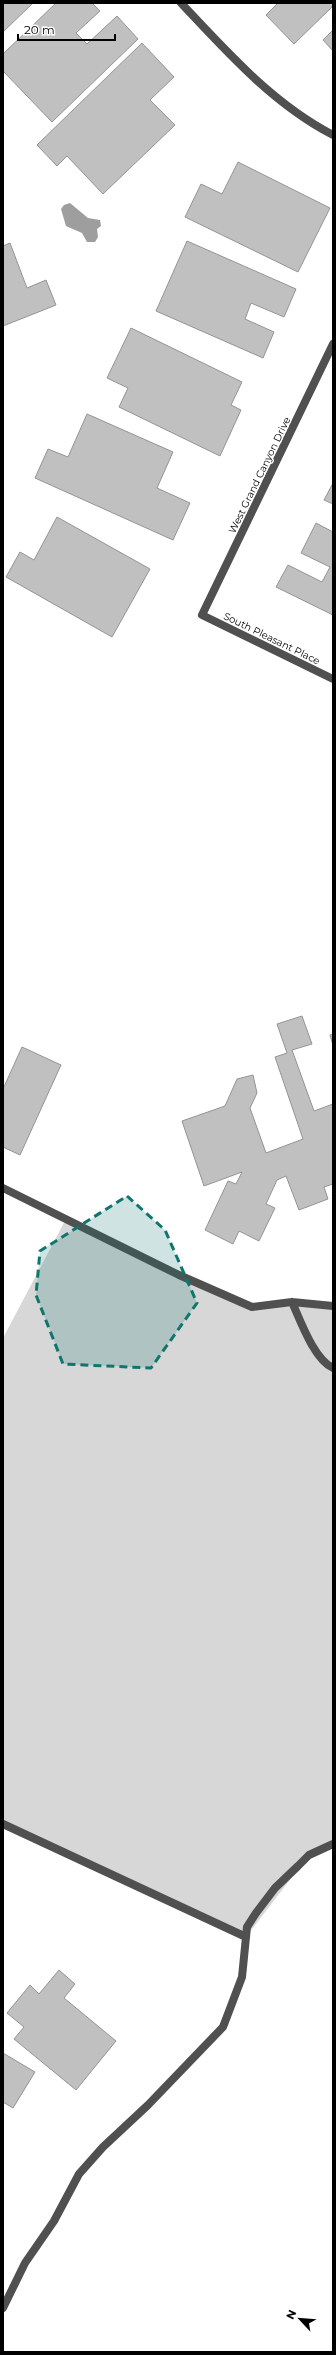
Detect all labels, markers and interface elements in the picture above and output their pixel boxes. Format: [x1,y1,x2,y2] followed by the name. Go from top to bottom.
[18,16,115,42] scale bar
[24,22,55,37] text: 20 m
[226,415,293,536] street label: West Grand Canyon Drive
[221,609,322,667] street label: South Pleasant Place
[280,2299,320,2339] north arrow
[283,2308,299,2322] text: N

